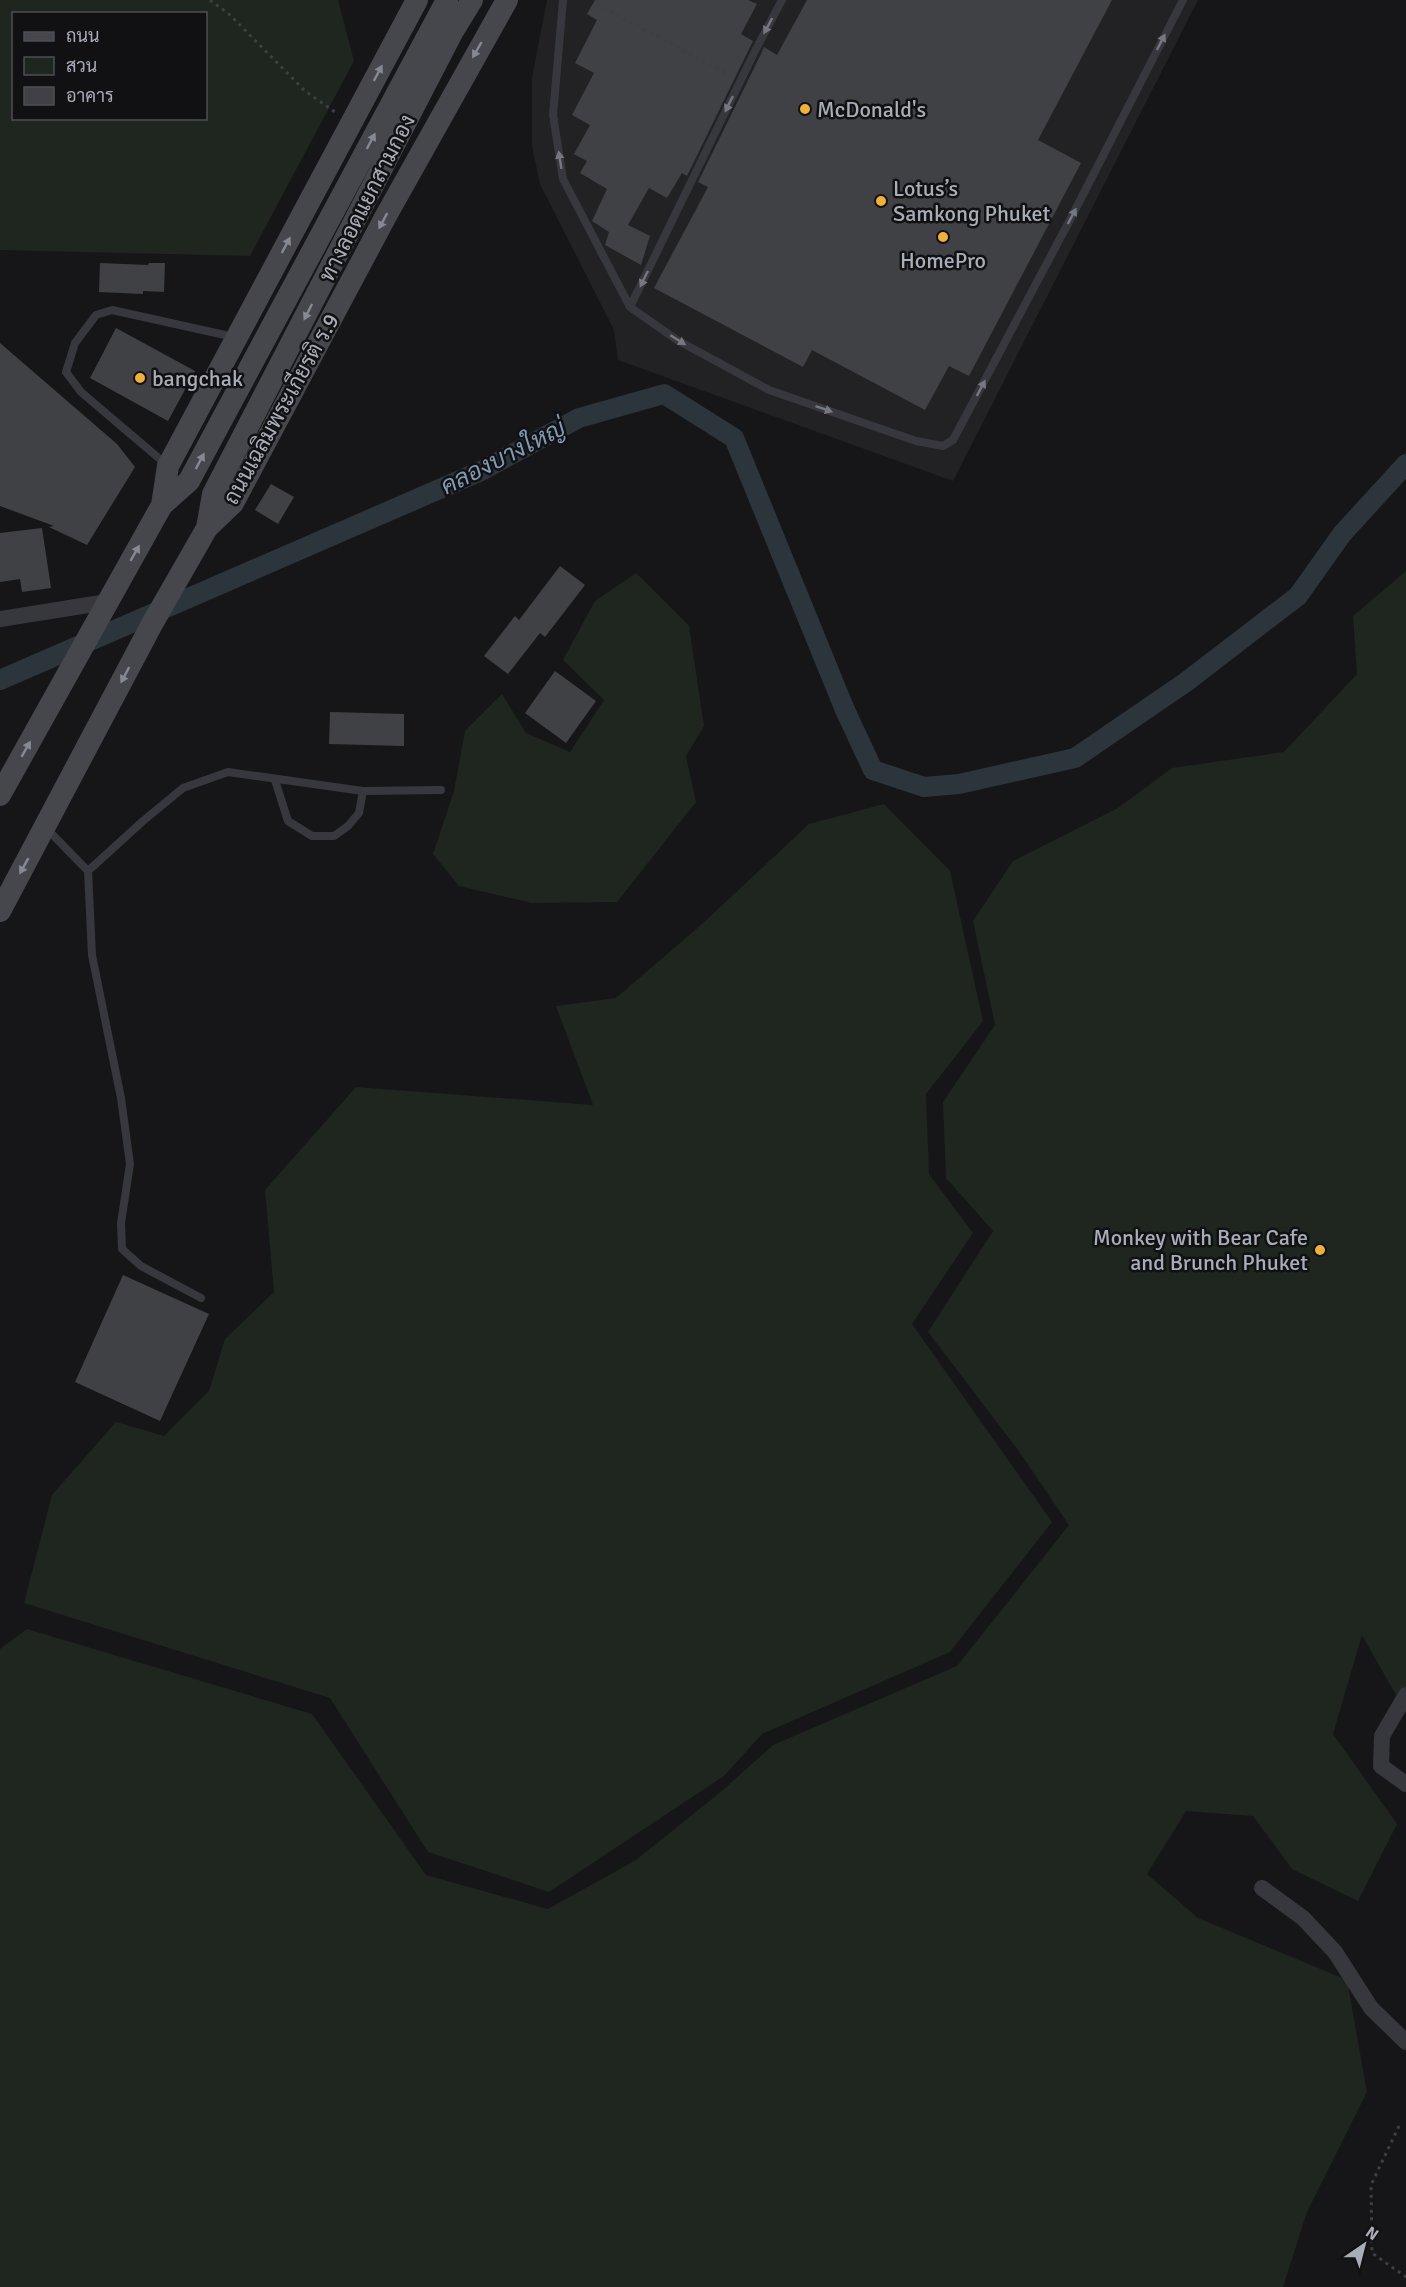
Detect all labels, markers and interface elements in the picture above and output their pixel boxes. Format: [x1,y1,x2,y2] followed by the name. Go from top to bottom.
[12,12,207,120] legend
[763,17,773,34] one-way arrow
[66,25,99,47] text: ถนน
[1157,34,1166,51] one-way arrow
[472,42,482,59] one-way arrow
[66,55,97,77] text: สวน
[373,65,383,82] one-way arrow
[66,85,114,107] text: อาคาร
[724,95,734,112] one-way arrow
[817,96,926,123] place label: McDonald's
[798,102,812,116] marker: McDonald's
[313,110,421,286] street label: ทางลอดแยกสามกอง
[366,132,376,149] one-way arrow
[555,150,564,169] one-way arrow
[893,175,1051,227] place label: Lotus’s Samkong Phuket
[874,194,888,208] marker: Lotus’s Samkong Phuket
[1067,207,1077,224] one-way arrow
[378,213,388,230] one-way arrow
[936,230,950,244] marker: HomePro
[281,237,291,254] one-way arrow
[900,247,986,274] place label: HomePro
[639,271,648,288] one-way arrow
[303,304,313,321] one-way arrow
[217,309,345,509] street label: ถนนเฉลิมพระเกียรติ ร.9
[670,335,686,346] one-way arrow
[152,365,243,392] place label: bangchak
[133,371,147,385] marker: bangchak
[976,379,986,396] one-way arrow
[815,405,833,415] one-way arrow
[435,411,571,501] water label: คลองบางใหญ่
[195,452,205,469] one-way arrow
[129,545,140,561] one-way arrow
[120,667,130,684] one-way arrow
[21,740,31,757] one-way arrow
[19,858,29,875] one-way arrow
[1093,1224,1308,1276] place label: Monkey with Bear Cafe and Brunch Phuket
[1313,1243,1327,1257] marker: Monkey with Bear Cafe and Brunch Phuket
[1334,2215,1394,2275] north arrow
[1362,2222,1382,2245] text: N

